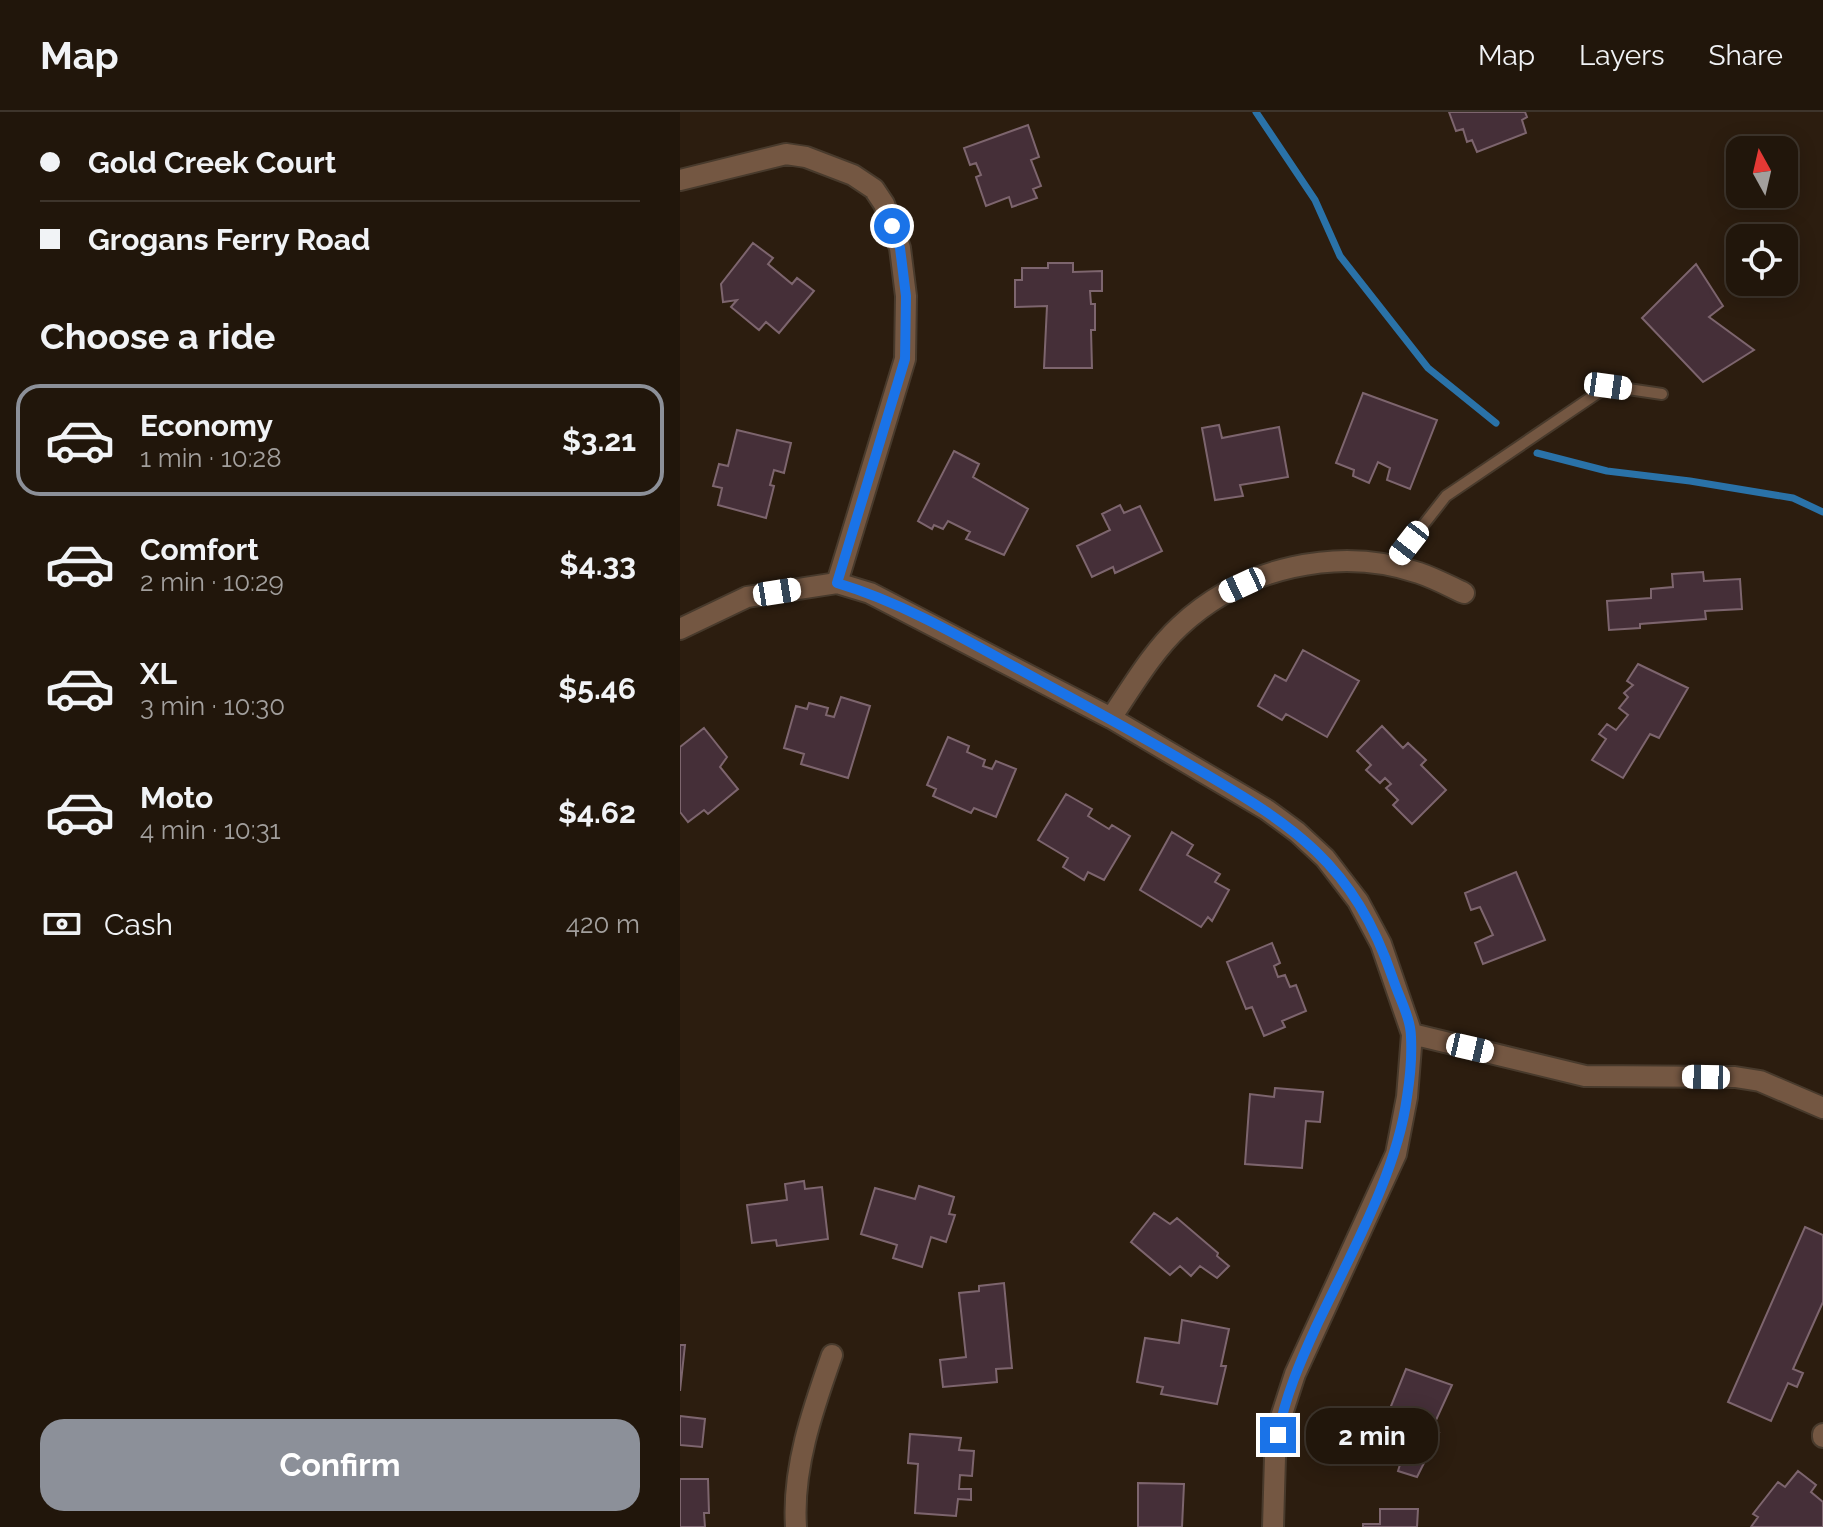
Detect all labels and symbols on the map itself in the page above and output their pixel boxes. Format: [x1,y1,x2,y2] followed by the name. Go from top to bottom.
[1726,136,1798,208] north arrow
[874,208,910,244] route start
[1583,371,1633,401] car
[1385,517,1433,569] car
[1215,564,1269,606] car
[751,576,803,608] car
[1444,1031,1496,1065] car
[1682,1065,1730,1089] car
[1306,1407,1438,1463] callout: 2 min
[1260,1417,1296,1453] route end

